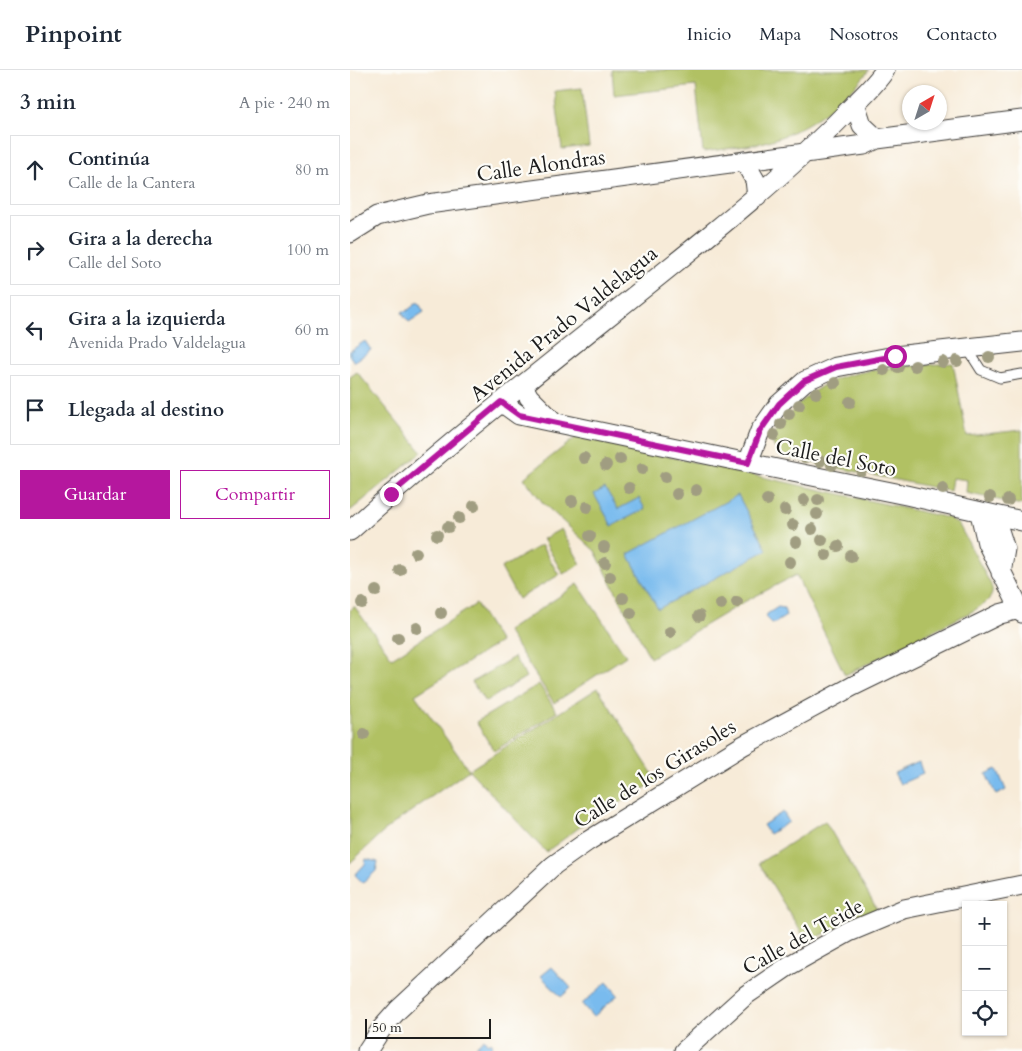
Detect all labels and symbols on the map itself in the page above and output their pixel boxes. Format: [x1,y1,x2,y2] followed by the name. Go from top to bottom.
[902,85,947,130] north arrow
[475,143,607,189] street label: Calle Alondras
[464,239,664,409] street label: Avenida Prado Valdelagua
[884,345,907,368] route start
[773,432,899,484] street label: Calle del Soto
[380,483,403,506] route end
[568,712,742,836] street label: Calle de los Girasoles
[737,892,869,982] street label: Calle del Teide
[365,1016,491,1039] scale bar

